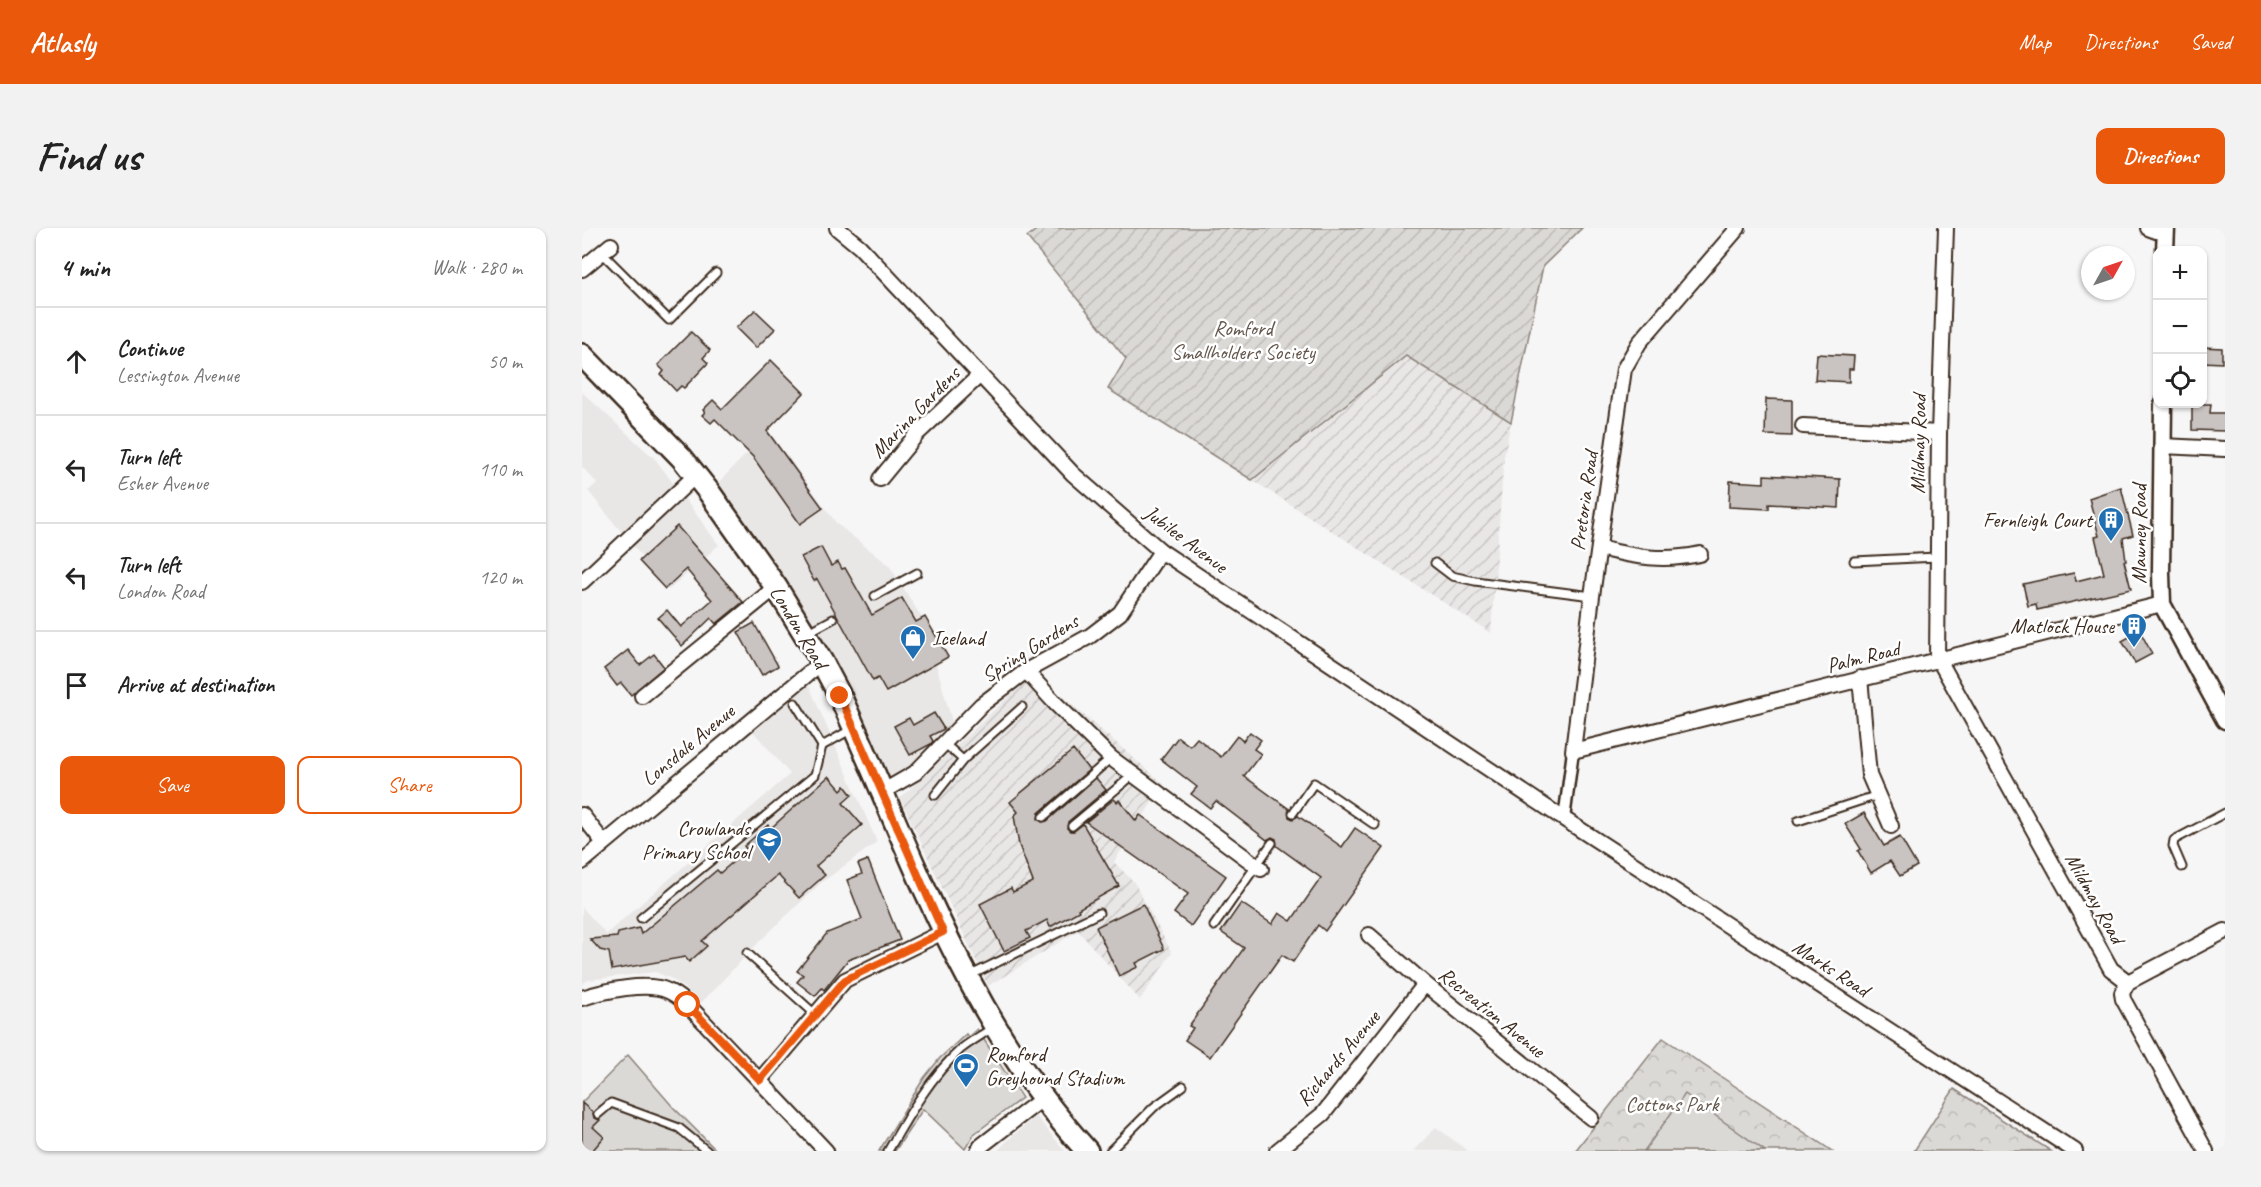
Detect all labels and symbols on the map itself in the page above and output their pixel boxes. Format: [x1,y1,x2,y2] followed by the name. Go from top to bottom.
[2081,246,2135,300] north arrow
[1171,315,1317,365] park label: Romford Smallholders Society
[865,359,966,463] street label: Marina Gardens
[1904,390,1932,494] street label: Mildmay Road
[1564,446,1604,552] street label: Pretoria Road
[2126,481,2152,584] street label: Mawney Road
[1139,499,1234,580] street label: Jubilee Avenue
[2096,505,2126,543] building icon: Fernleigh Court
[1983,507,2094,533] place label: Fernleigh Court
[764,581,836,676] street label: London Road
[977,607,1085,688] street label: Spring Gardens
[2119,611,2149,649] building icon: Matlock House
[2010,613,2115,639] place label: Matlock House
[898,623,928,661] shop icon: Iceland
[932,625,988,651] place label: Iceland
[1824,635,1905,679] street label: Palm Road
[826,682,852,708] route end
[636,698,741,791] street label: Lonsdale Avenue
[642,815,753,865] place label: Crowlands Primary School
[754,825,784,863] school or university icon: Crowlands Primary School
[2060,848,2132,951] street label: Mildmay Road
[1788,934,1877,1004] street label: Marks Road
[1433,961,1551,1064] street label: Recreation Avenue
[674,991,700,1017] route start
[1290,1004,1386,1111] street label: Richards Avenue
[986,1041,1126,1091] place label: Romford Greyhound Stadium
[951,1051,981,1089] sports icon: Romford Greyhound Stadium
[1625,1091,1720,1117] park label: Cottons Park

